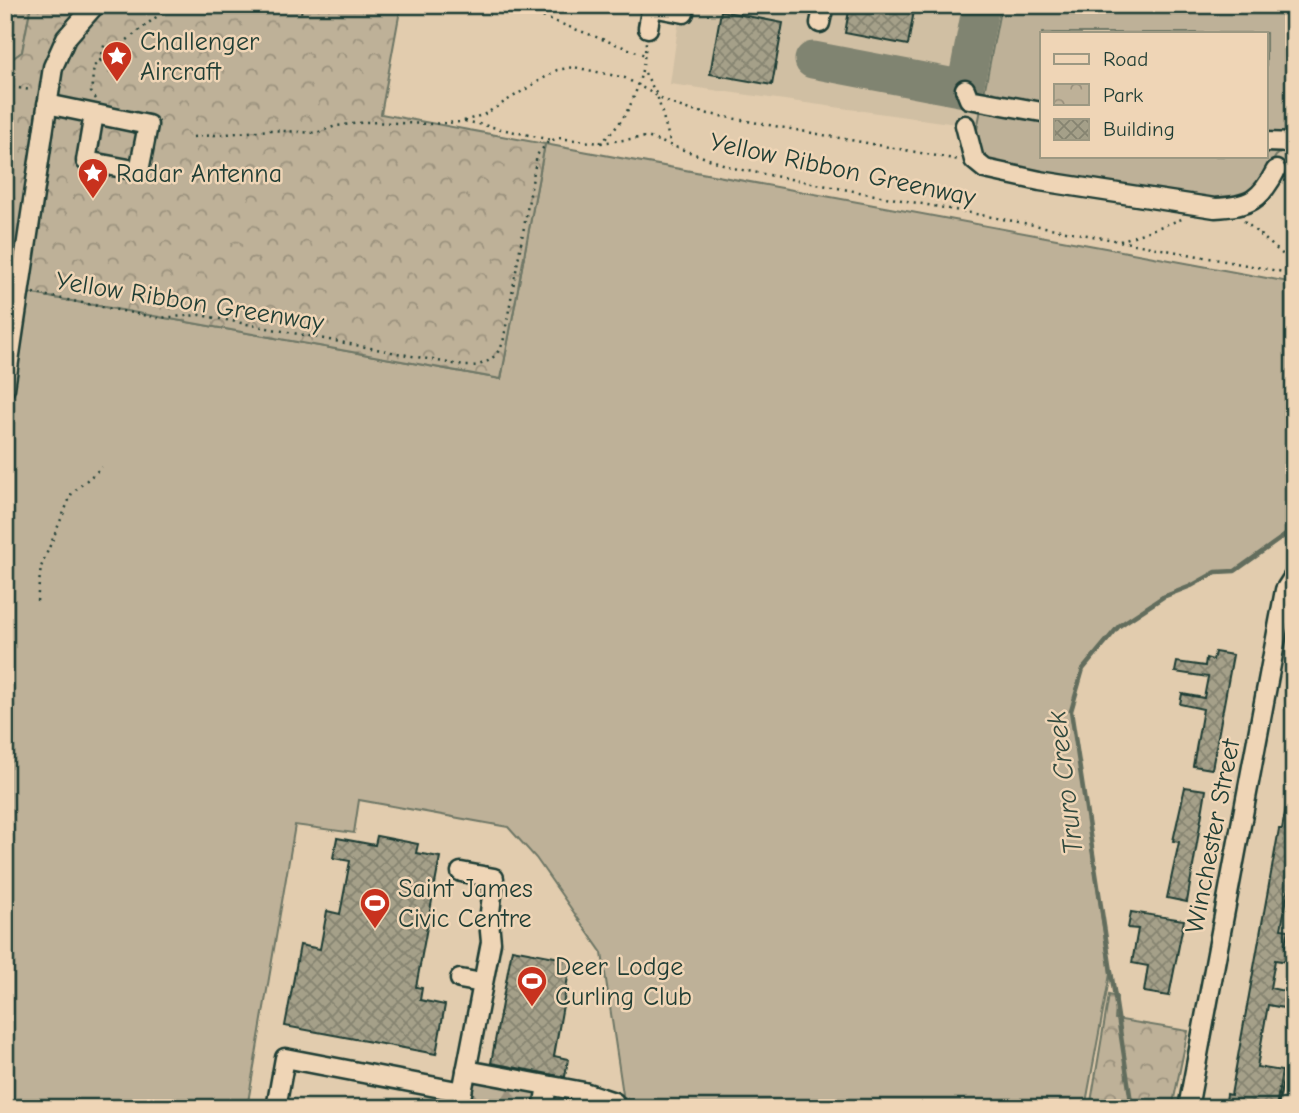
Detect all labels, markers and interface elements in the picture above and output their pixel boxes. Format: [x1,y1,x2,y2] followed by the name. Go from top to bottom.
[140,27,260,87] place label: Challenger Aircraft
[1040,32,1268,158] legend
[100,39,134,83] place icon: Challenger Aircraft
[1103,47,1148,71] text: Road
[1103,83,1143,107] text: Park
[1103,117,1175,141] text: Building
[707,127,979,213] street label: Yellow Ribbon Greenway
[76,156,110,200] place icon: Radar Antenna
[116,159,282,189] place label: Radar Antenna
[54,266,326,338] street label: Yellow Ribbon Greenway
[1040,709,1090,856] water label: Truro Creek
[1179,735,1247,936] street label: Winchester Street
[398,874,533,934] place label: Saint James Civic Centre
[358,886,392,930] sports icon: Saint James Civic Centre
[555,952,692,1012] place label: Deer Lodge Curling Club
[515,964,549,1008] sports icon: Deer Lodge Curling Club

